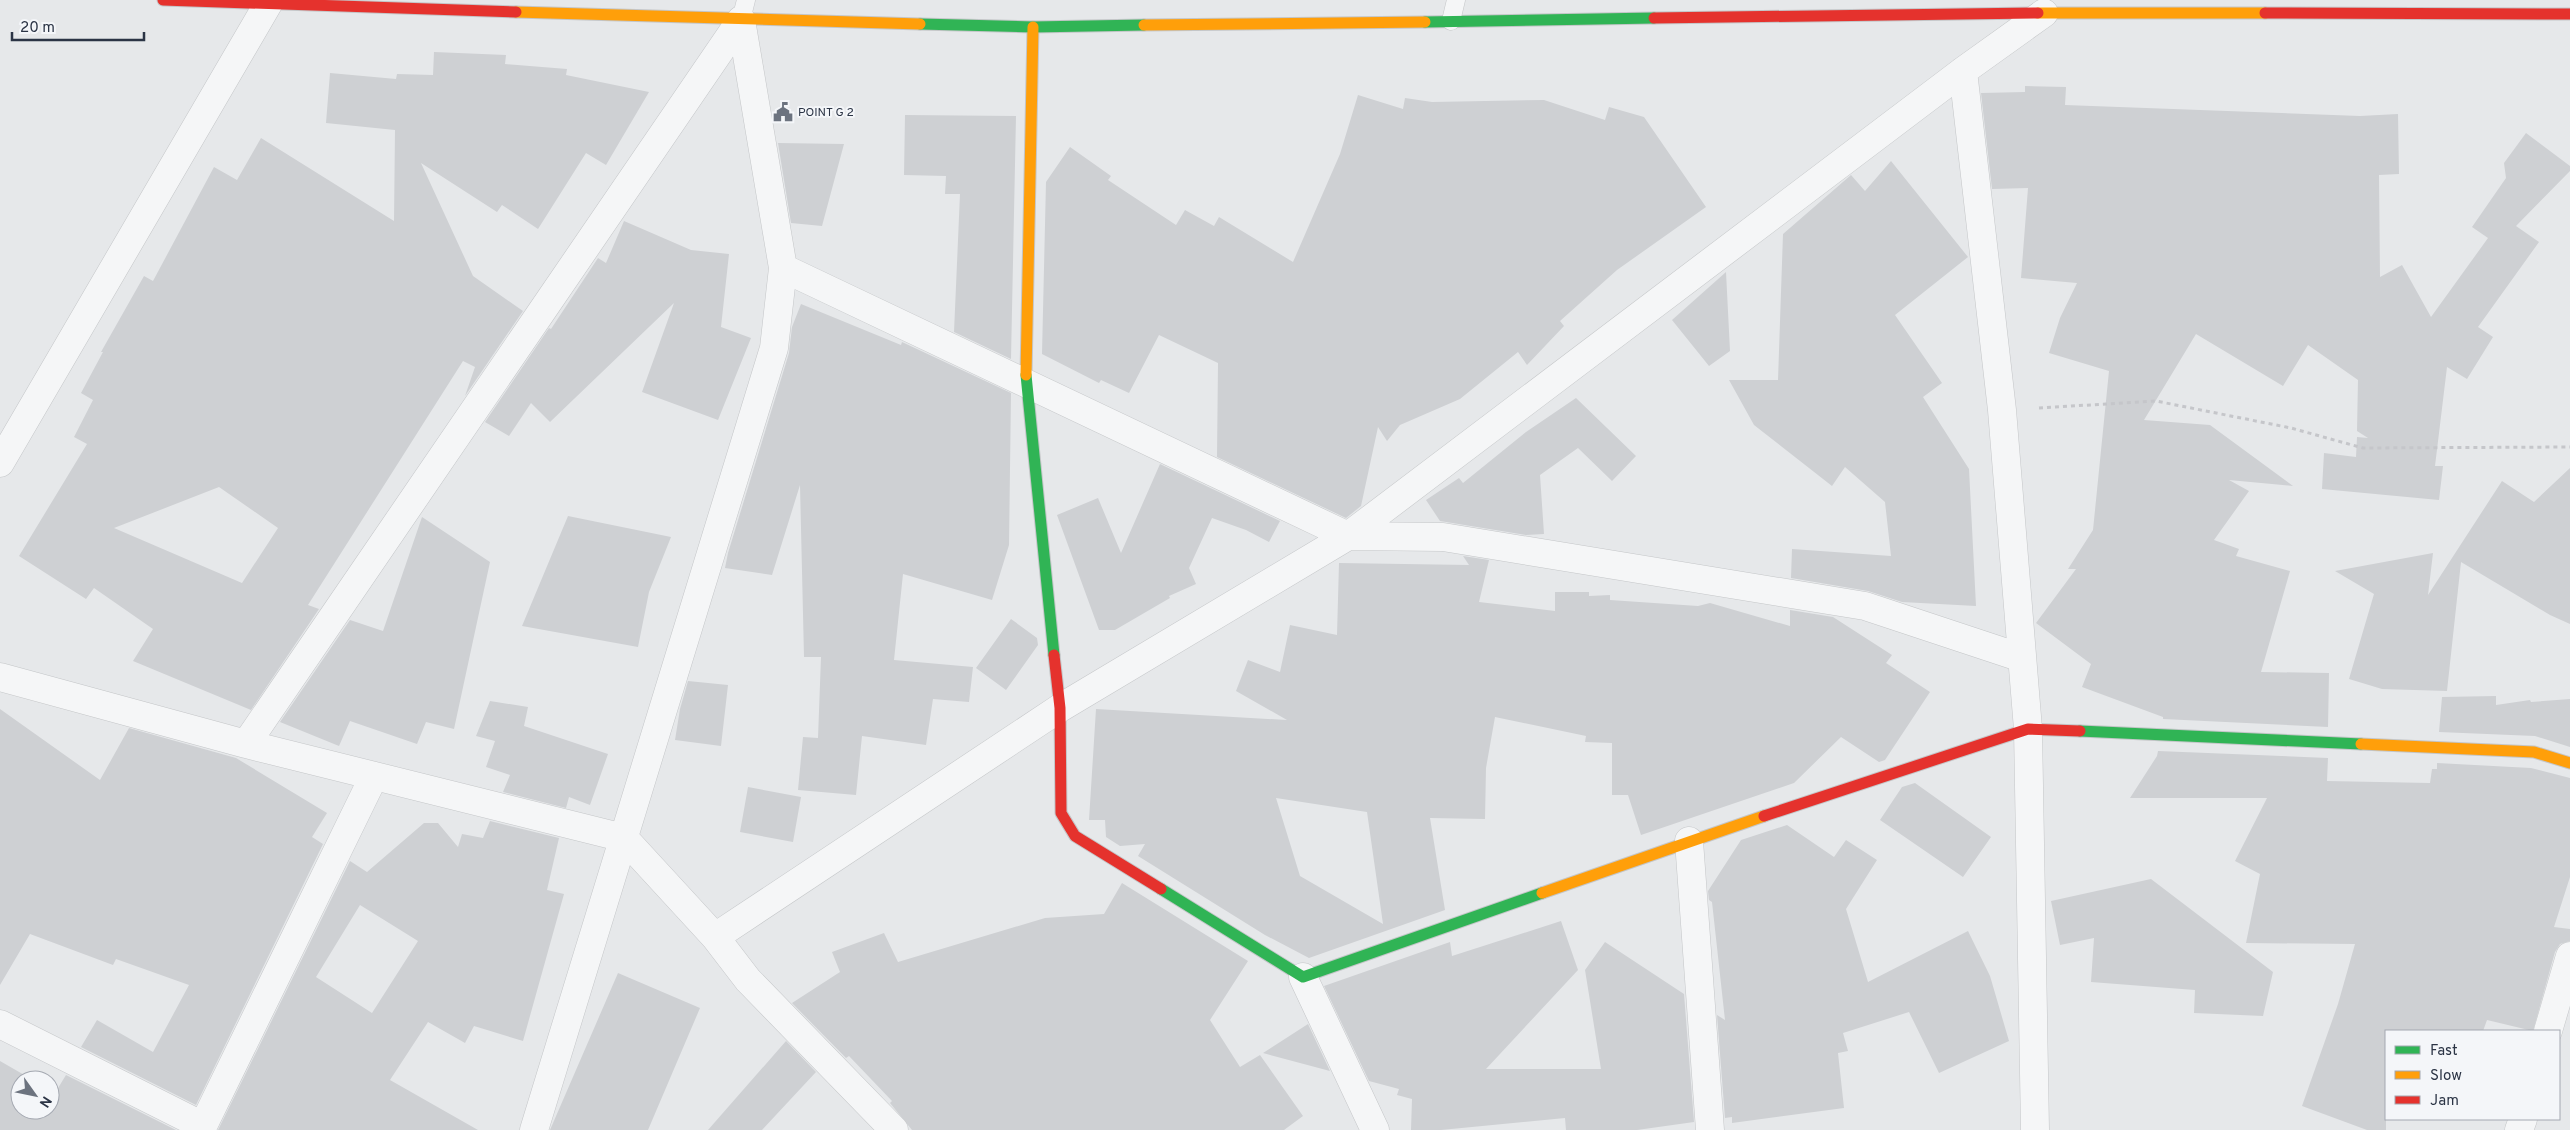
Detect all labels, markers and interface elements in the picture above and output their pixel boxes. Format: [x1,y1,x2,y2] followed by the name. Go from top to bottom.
[12,10,145,42] scale bar
[20,19,55,38] text: 20 m
[772,101,794,123] public building icon: POINT G 2
[798,105,854,121] place label: POINT G 2
[2385,1030,2560,1120] legend
[2430,1042,2458,1061] text: Fast
[2430,1067,2462,1086] text: Slow
[10,1070,60,1120] north arrow
[35,1092,55,1110] text: N
[2430,1092,2459,1111] text: Jam

